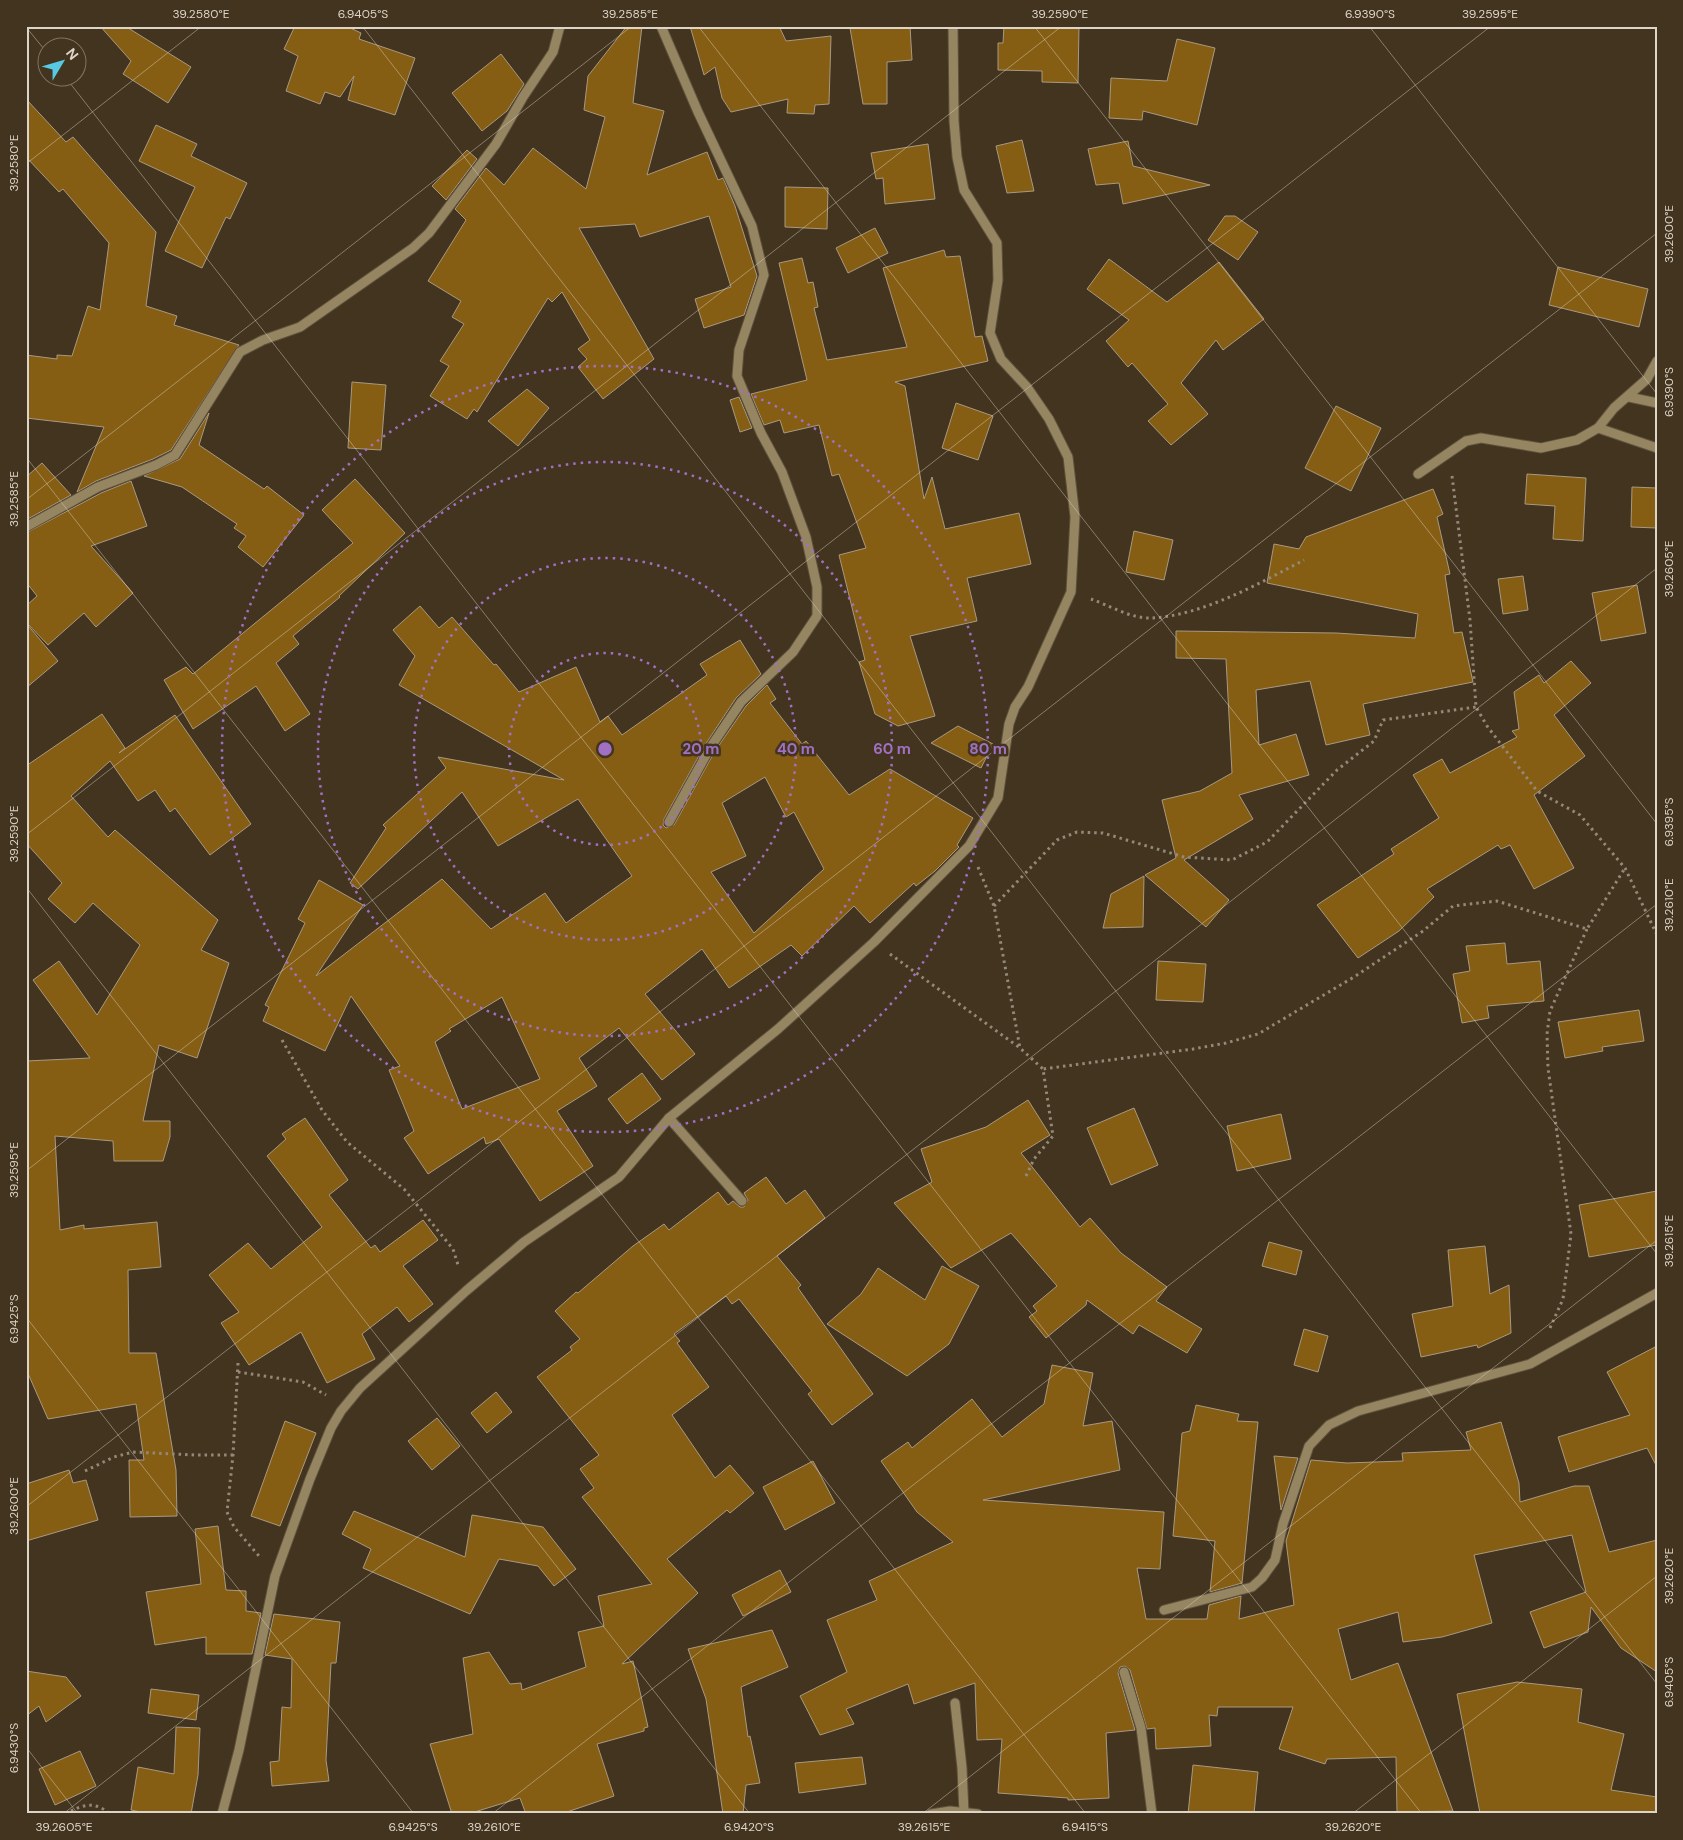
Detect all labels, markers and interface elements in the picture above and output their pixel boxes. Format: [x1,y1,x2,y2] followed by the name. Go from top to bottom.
[173,6,230,22] text: 39.2580°E
[338,6,388,22] text: 6.9405°S
[602,6,658,22] text: 39.2585°E
[1032,6,1089,22] text: 39.2590°E
[1345,6,1395,22] text: 6.9390°S
[1462,6,1518,22] text: 39.2595°E
[38,38,88,88] north arrow
[62,44,82,64] text: N
[6,134,22,191] text: 39.2580°E
[1661,205,1677,263] text: 39.2600°E
[1661,367,1677,417] text: 6.9390°S
[6,471,22,527] text: 39.2585°E
[1661,540,1677,598] text: 39.2605°E
[683,739,719,759] text: 20 m
[777,739,815,759] text: 40 m
[873,739,911,759] text: 60 m
[969,739,1007,759] text: 80 m
[596,740,614,758] centre of rings
[1661,797,1677,847] text: 6.9395°S
[6,805,22,862] text: 39.2590°E
[1661,878,1677,932] text: 39.2610°E
[6,1142,22,1198] text: 39.2595°E
[1661,1214,1677,1267] text: 39.2615°E
[6,1294,22,1344] text: 6.9425°S
[6,1477,22,1535] text: 39.2600°E
[1661,1548,1677,1604] text: 39.2620°E
[1661,1657,1677,1707] text: 6.9405°S
[6,1723,22,1773] text: 6.9430°S
[35,1819,93,1835] text: 39.2605°E
[388,1819,438,1835] text: 6.9425°S
[467,1819,521,1835] text: 39.2610°E
[724,1819,774,1835] text: 6.9420°S
[898,1819,951,1835] text: 39.2615°E
[1062,1819,1108,1835] text: 6.9415°S
[1325,1819,1381,1835] text: 39.2620°E

